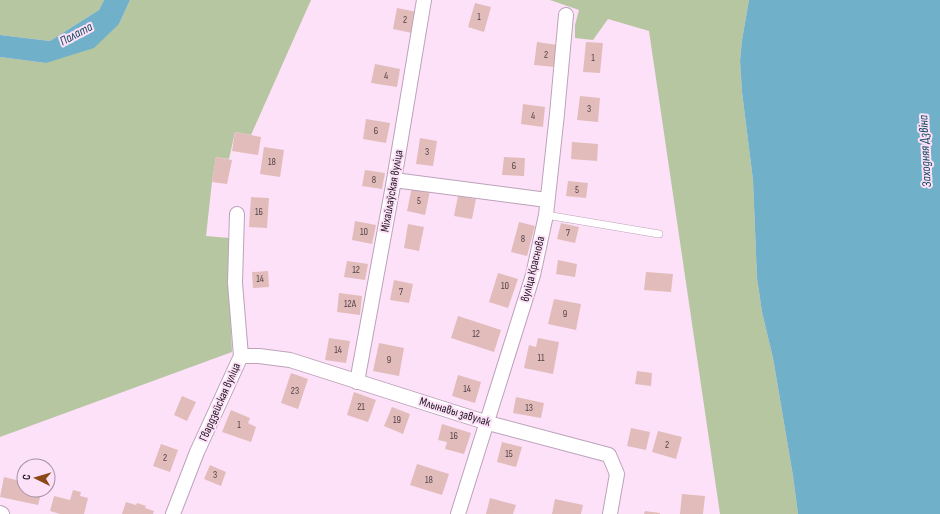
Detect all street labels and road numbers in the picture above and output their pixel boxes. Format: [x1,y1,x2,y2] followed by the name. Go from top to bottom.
[377,148,407,233] street label: Міхайлаўская вуліца
[518,234,548,303] street label: вуліца Краснова
[196,360,244,444] street label: Гвардзейская вуліца
[418,394,493,430] street label: Млынавы завулак

